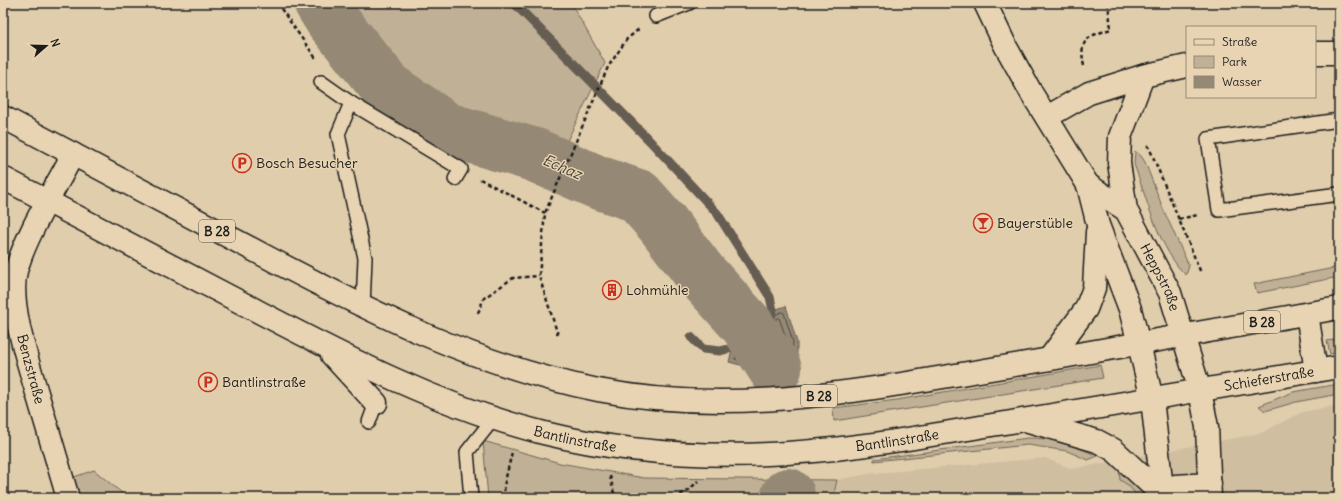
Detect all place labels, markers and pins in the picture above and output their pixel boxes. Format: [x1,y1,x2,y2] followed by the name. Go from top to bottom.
[231,152,253,174] parking icon: Bosch Besucher
[256,154,358,172] place label: Bosch Besucher
[972,212,994,234] bar icon: Bayerstüble
[997,214,1073,232] place label: Bayerstüble
[601,279,623,301] building icon: Lohmühle
[626,281,689,299] place label: Lohmühle
[197,371,219,393] parking icon: Bantlinstraße
[222,373,306,391] place label: Bantlinstraße

